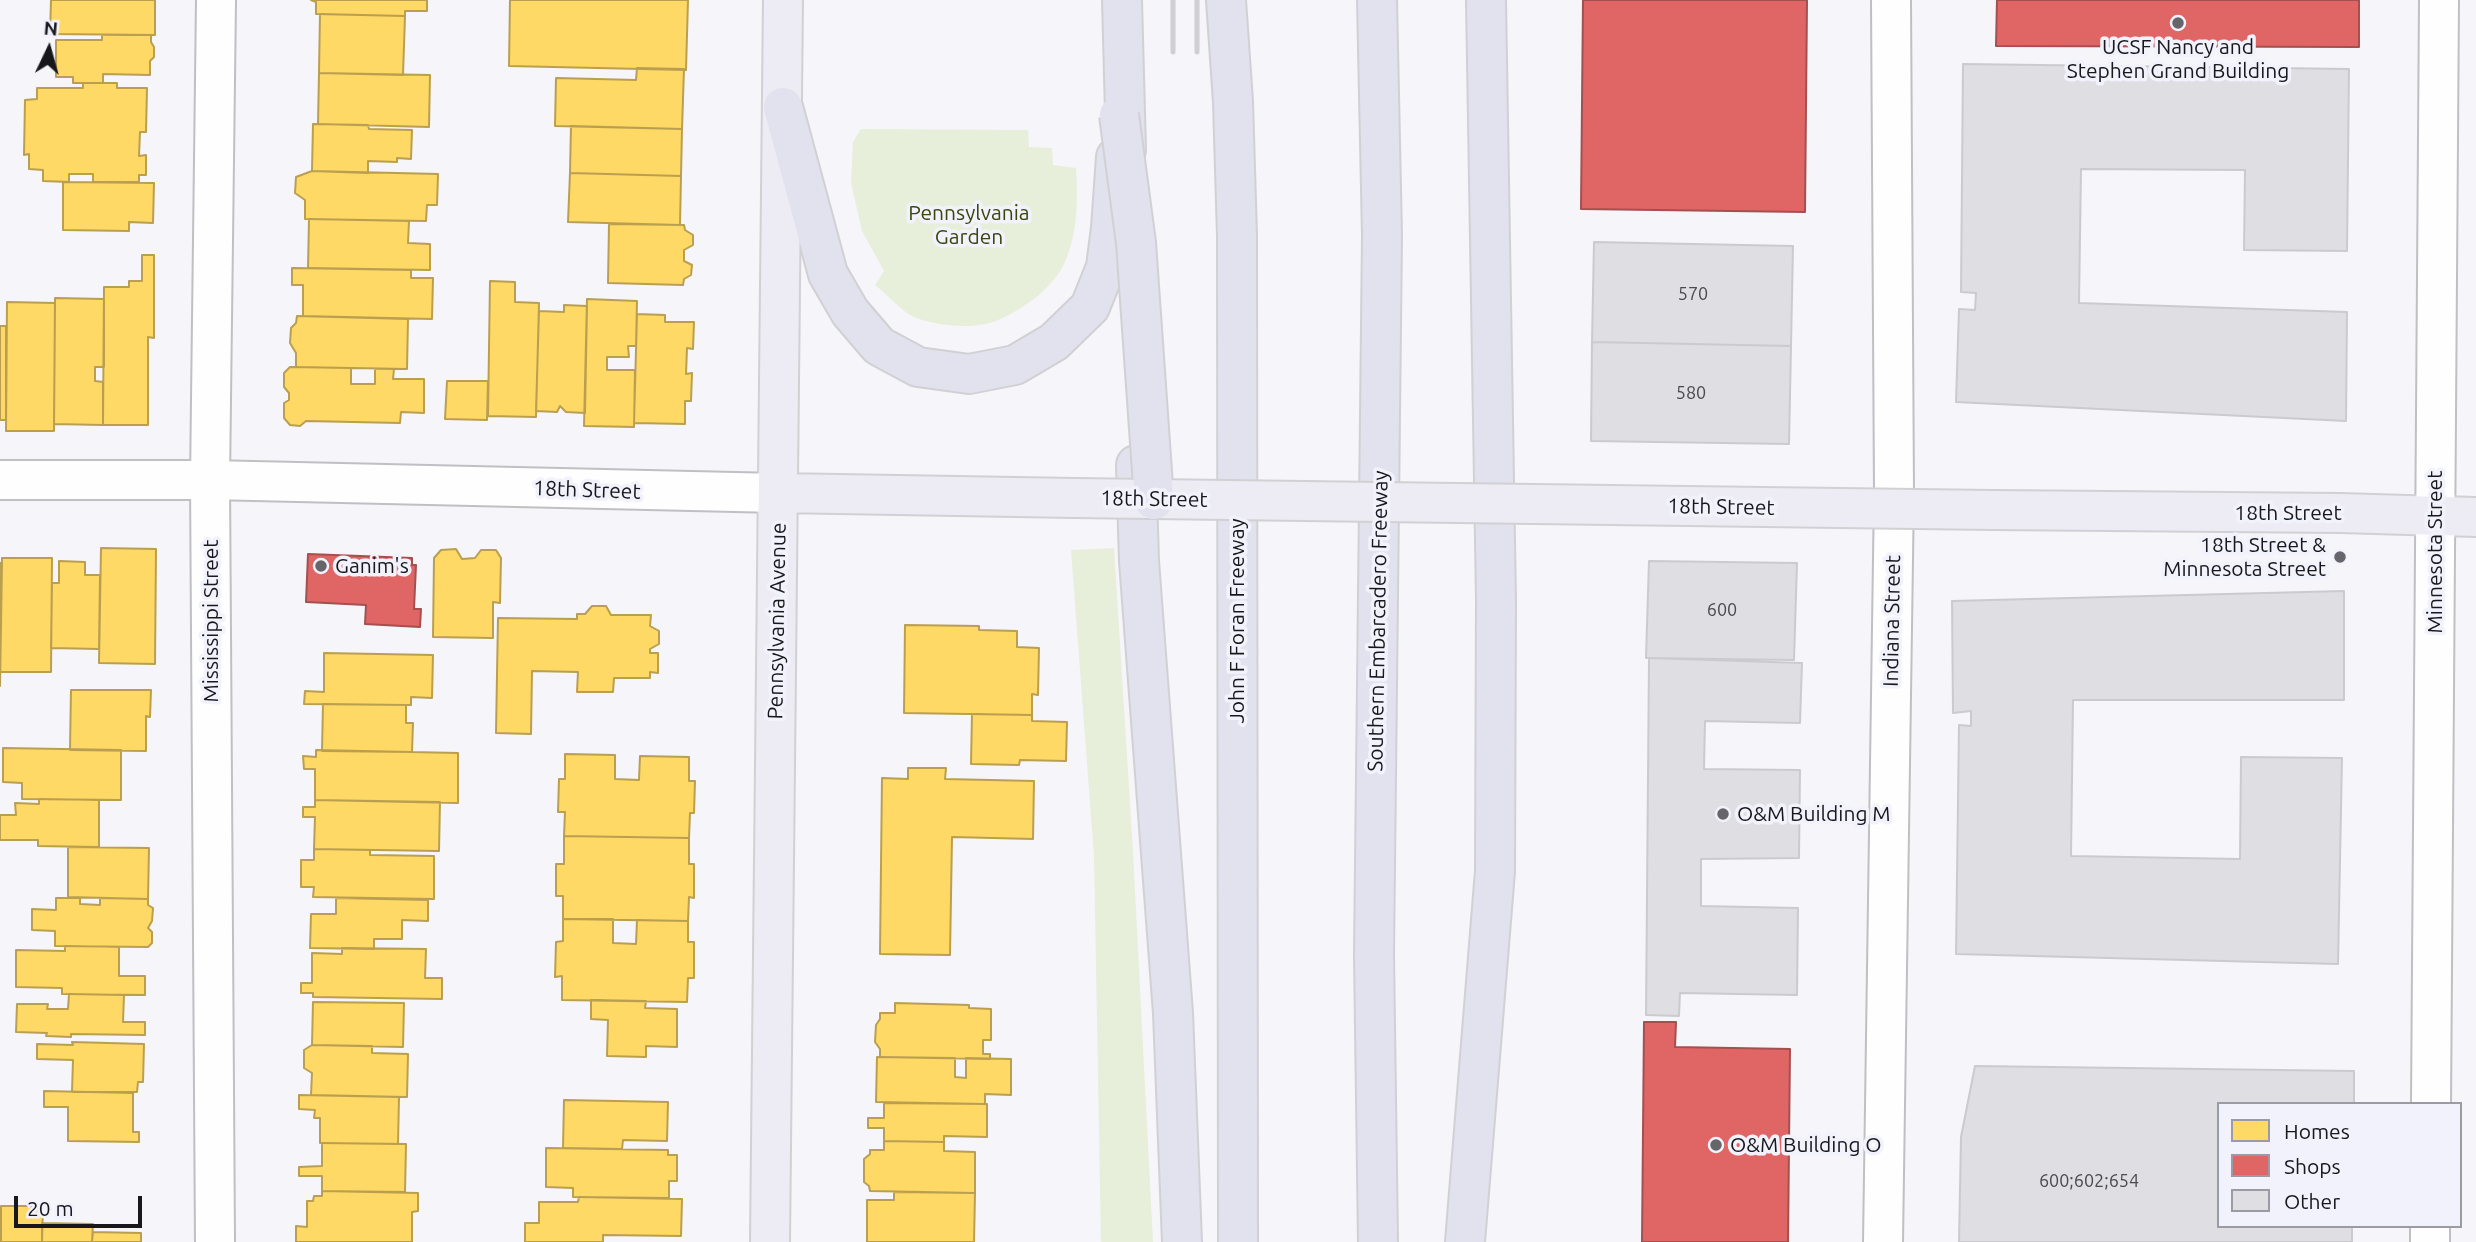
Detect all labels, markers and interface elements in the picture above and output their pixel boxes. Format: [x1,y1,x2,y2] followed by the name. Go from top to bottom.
[14,14,84,84] north arrow
[2170,15,2186,31] marker: UCSF Nancy and Stephen Grand Building
[43,17,59,40] text: N
[2067,34,2289,84] place label: UCSF Nancy and Stephen Grand Building
[908,200,1030,250] park label: Pennsylvania Garden
[1678,283,1708,305] house number: 570
[1676,382,1706,404] house number: 580
[1363,470,1393,772] street label: Southern Embarcadero Freeway
[2422,471,2448,633] street label: Minnesota Street
[533,476,641,504] street label: 18th Street
[1100,485,1208,513] street label: 18th Street
[1667,493,1775,521] street label: 18th Street
[2234,500,2342,526] street label: 18th Street
[1224,518,1250,724] street label: John F Foran Freeway
[763,522,791,720] street label: Pennsylvania Avenue
[2163,532,2326,582] place label: 18th Street & Minnesota Street
[198,539,224,703] street label: Mississippi Street
[2332,549,2348,565] marker: 18th Street & Minnesota Street
[335,553,409,579] place label: Ganim's
[1878,555,1906,687] street label: Indiana Street
[313,558,329,574] marker: Ganim's
[1707,599,1737,621] house number: 600
[1737,801,1891,827] place label: O&M Building M
[1715,806,1731,822] marker: O&M Building M
[2217,1102,2462,1228] legend
[2284,1119,2350,1143] text: Homes
[1730,1132,1882,1158] place label: O&M Building O
[1708,1137,1724,1153] marker: O&M Building O
[2284,1154,2341,1178] text: Shops
[2039,1170,2139,1192] house number: 600;602;654
[18,1182,145,1226] scale bar
[2284,1189,2340,1213] text: Other
[27,1196,74,1220] text: 20 m

